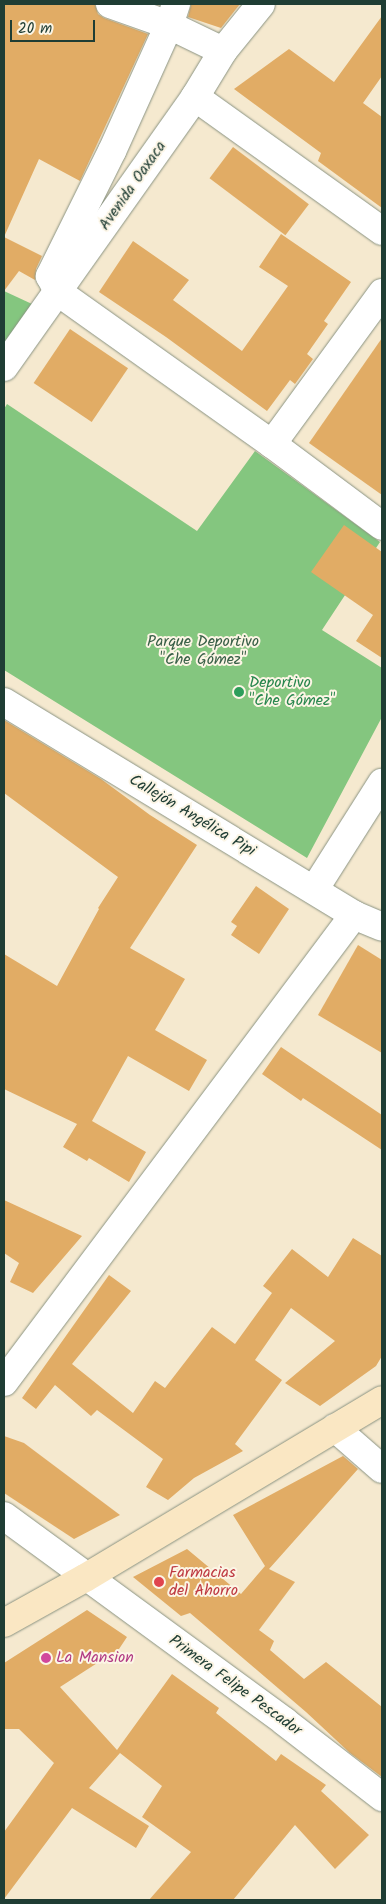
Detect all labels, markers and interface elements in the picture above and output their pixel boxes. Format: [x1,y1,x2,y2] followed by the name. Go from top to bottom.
[12,10,98,42] scale bar
[18,17,52,41] text: 20 m
[95,138,171,234] street label: Avenida Oaxaca
[147,632,259,670] park label: Parque Deportivo "Che Gómez"
[249,673,335,711] place label: Deportivo "Che Gómez"
[233,686,245,698] marker: Deportivo "Che Gómez"
[125,771,259,861] street label: Callejón Angélica Pipi
[169,1563,238,1601] place label: Farmacias del Ahorro
[153,1576,165,1588] marker: Farmacias del Ahorro
[165,1631,305,1741] street label: Primera Felipe Pescador
[56,1648,134,1668] place label: La Mansion
[40,1652,52,1664] marker: La Mansion

